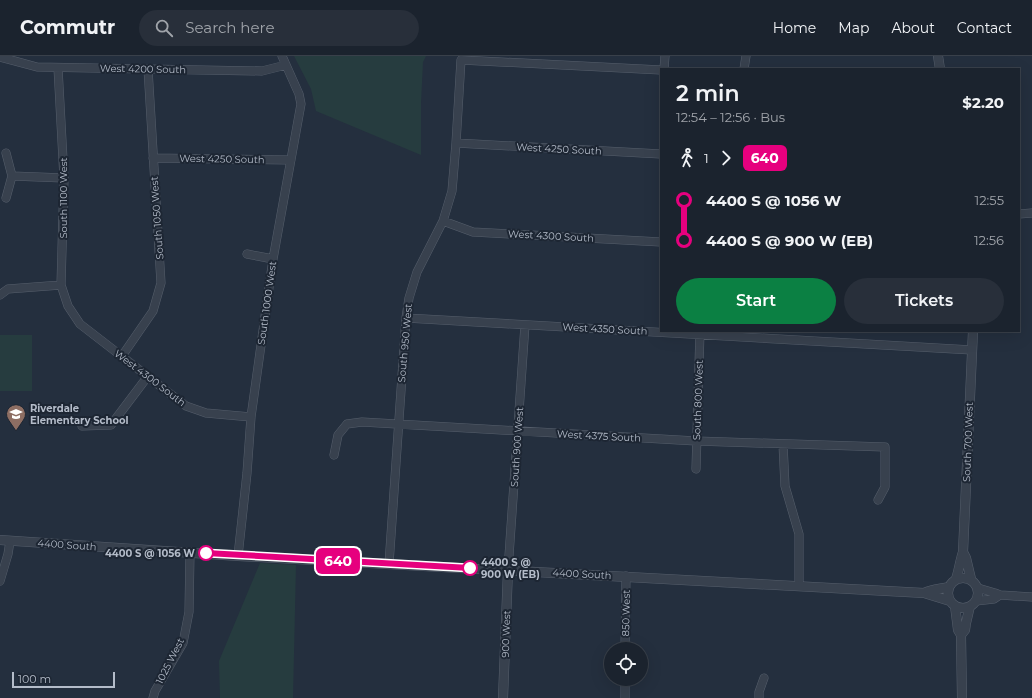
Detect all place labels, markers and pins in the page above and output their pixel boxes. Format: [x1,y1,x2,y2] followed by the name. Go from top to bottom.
[30,402,129,427] place label: Riverdale Elementary School
[5,403,27,431] school or university icon: Riverdale Elementary School
[198,545,214,561] marker: 4400 S @ 1056 W
[105,547,195,560] place label: 4400 S @ 1056 W
[481,556,540,581] place label: 4400 S @ 900 W (EB)
[462,560,478,576] marker: 4400 S @ 900 W (EB)

